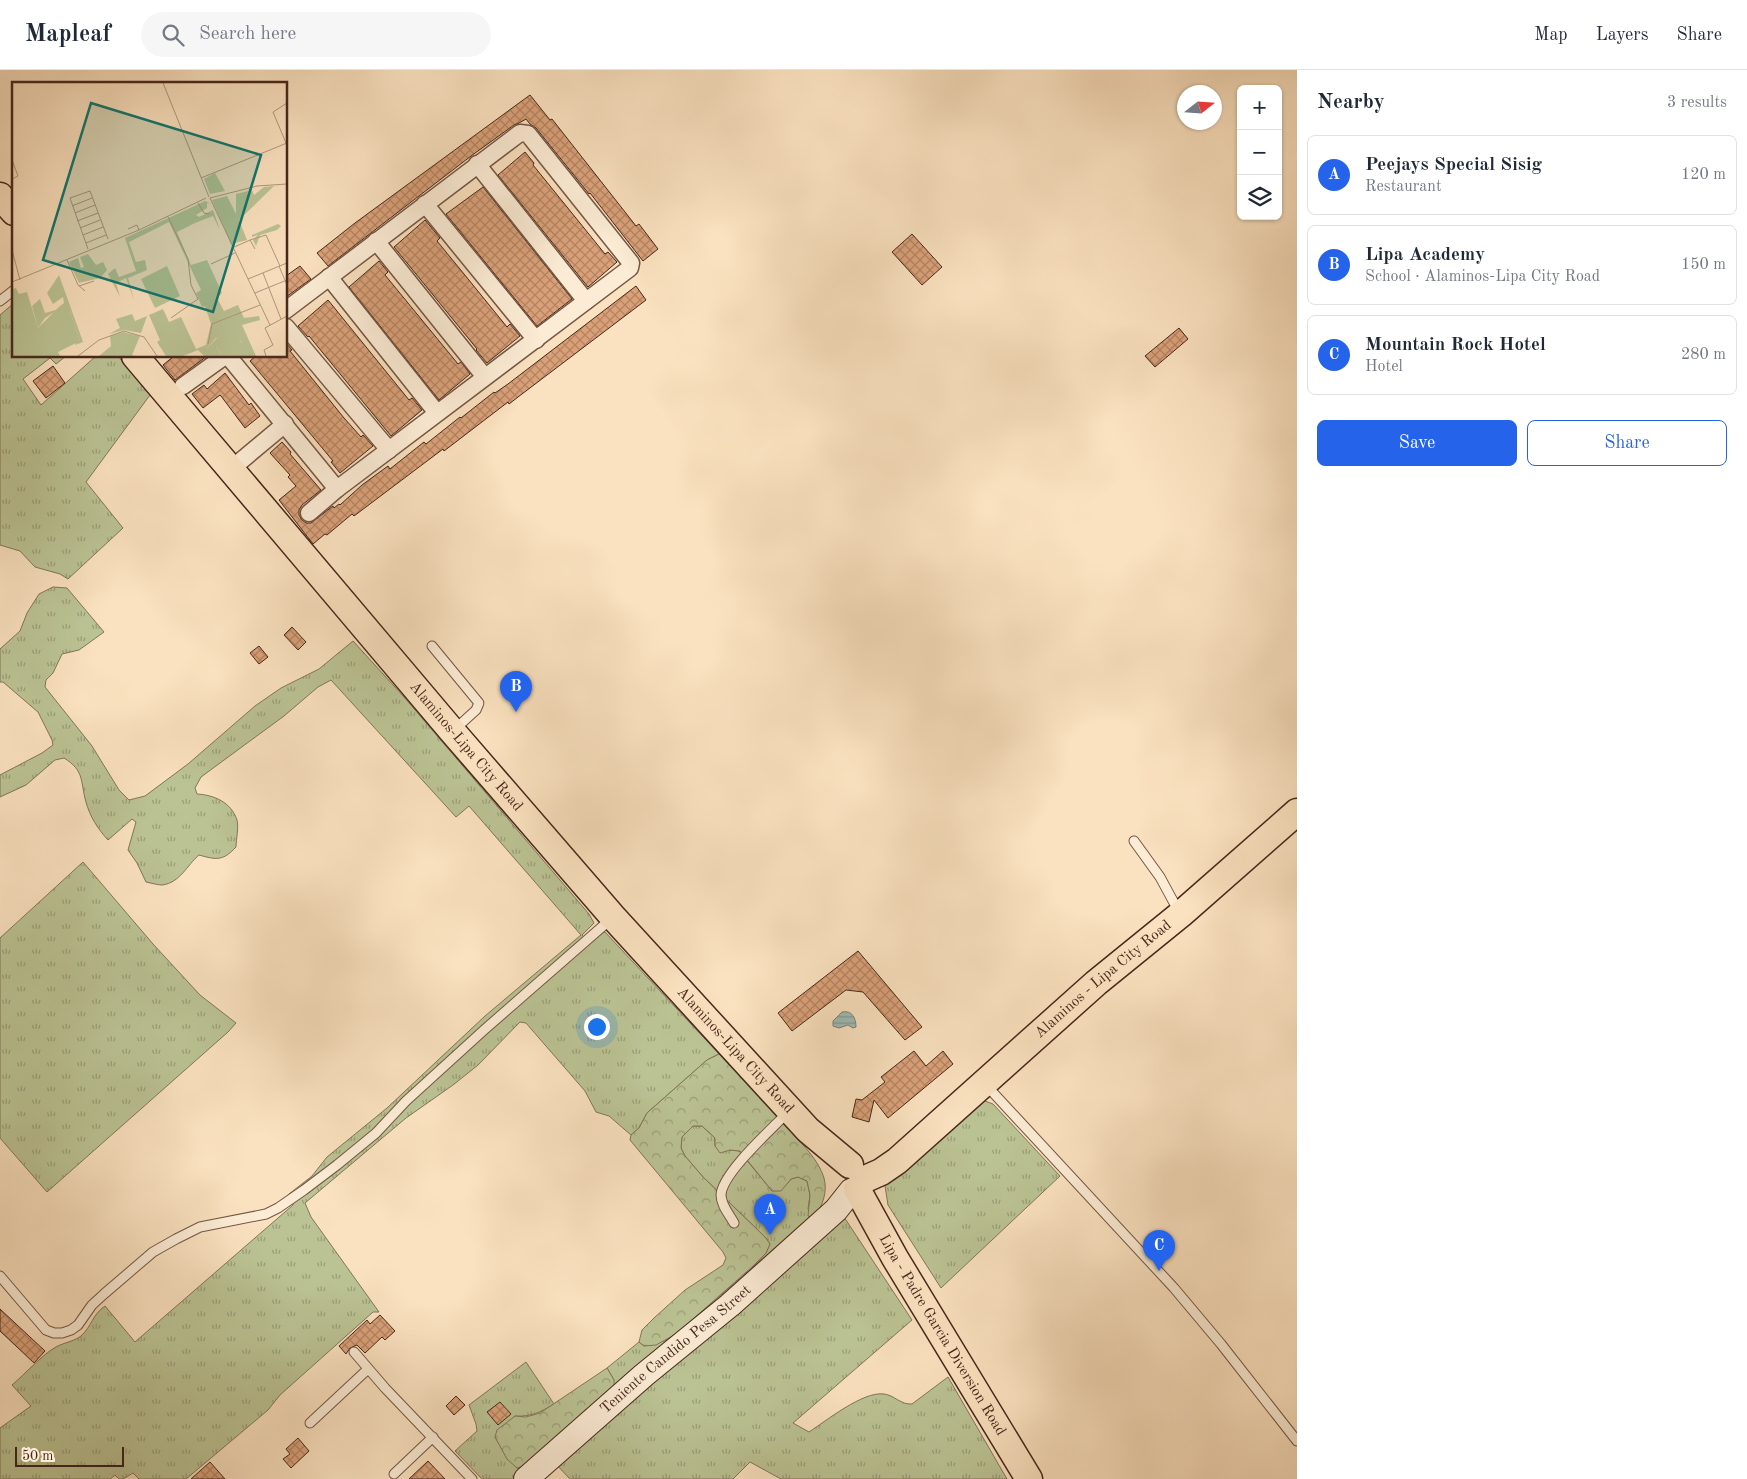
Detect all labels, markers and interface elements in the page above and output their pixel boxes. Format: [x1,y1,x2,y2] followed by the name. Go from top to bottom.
[141,12,491,57] search box
[159,21,187,49] icon: search
[25,23,111,47] text: Mapleaf
[199,25,296,44] text: Search here
[1534,26,1568,44] text: Map
[1596,26,1648,44] text: Layers
[1676,26,1722,44] text: Share
[12,82,288,358] inset map
[1177,85,1222,130] north arrow
[1237,85,1282,220] map controls
[1237,85,1282,130] button: +
[1317,92,1385,113] text: Nearby
[1667,95,1727,111] text: 3 results
[1237,130,1282,175] button: −
[1365,156,1542,175] text: Peejays Special Sisig
[1328,167,1340,183] text: A
[1681,167,1726,183] text: 120 m
[1237,175,1282,220] button: layers
[1365,179,1442,195] text: Restaurant
[1365,246,1485,265] text: Lipa Academy
[1328,257,1340,273] text: B
[1681,257,1726,273] text: 150 m
[1365,269,1600,285] text: School · Alaminos-Lipa City Road
[1365,336,1546,355] text: Mountain Rock Hotel
[1329,347,1339,363] text: C
[1681,347,1726,363] text: 280 m
[1365,359,1403,375] text: Hotel
[1317,420,1517,466] button: Save
[1527,420,1727,466] button: Share
[500,671,532,712] pin: B
[407,679,526,814] street label: Alaminos-Lipa City Road
[1032,917,1174,1041] street label: Alaminos - Lipa City Road
[674,985,797,1117] street label: Alaminos-Lipa City Road
[584,1014,610,1040] your location
[754,1194,786,1235] pin: A
[1143,1230,1175,1271] pin: C
[876,1232,1008,1438] street label: Lipa - Padre Garcia Diversion Road
[598,1282,754,1417] street label: Teniente Candido Pesa Street
[15,1444,124,1467] scale bar
[22,1449,53,1463] text: 50 m

